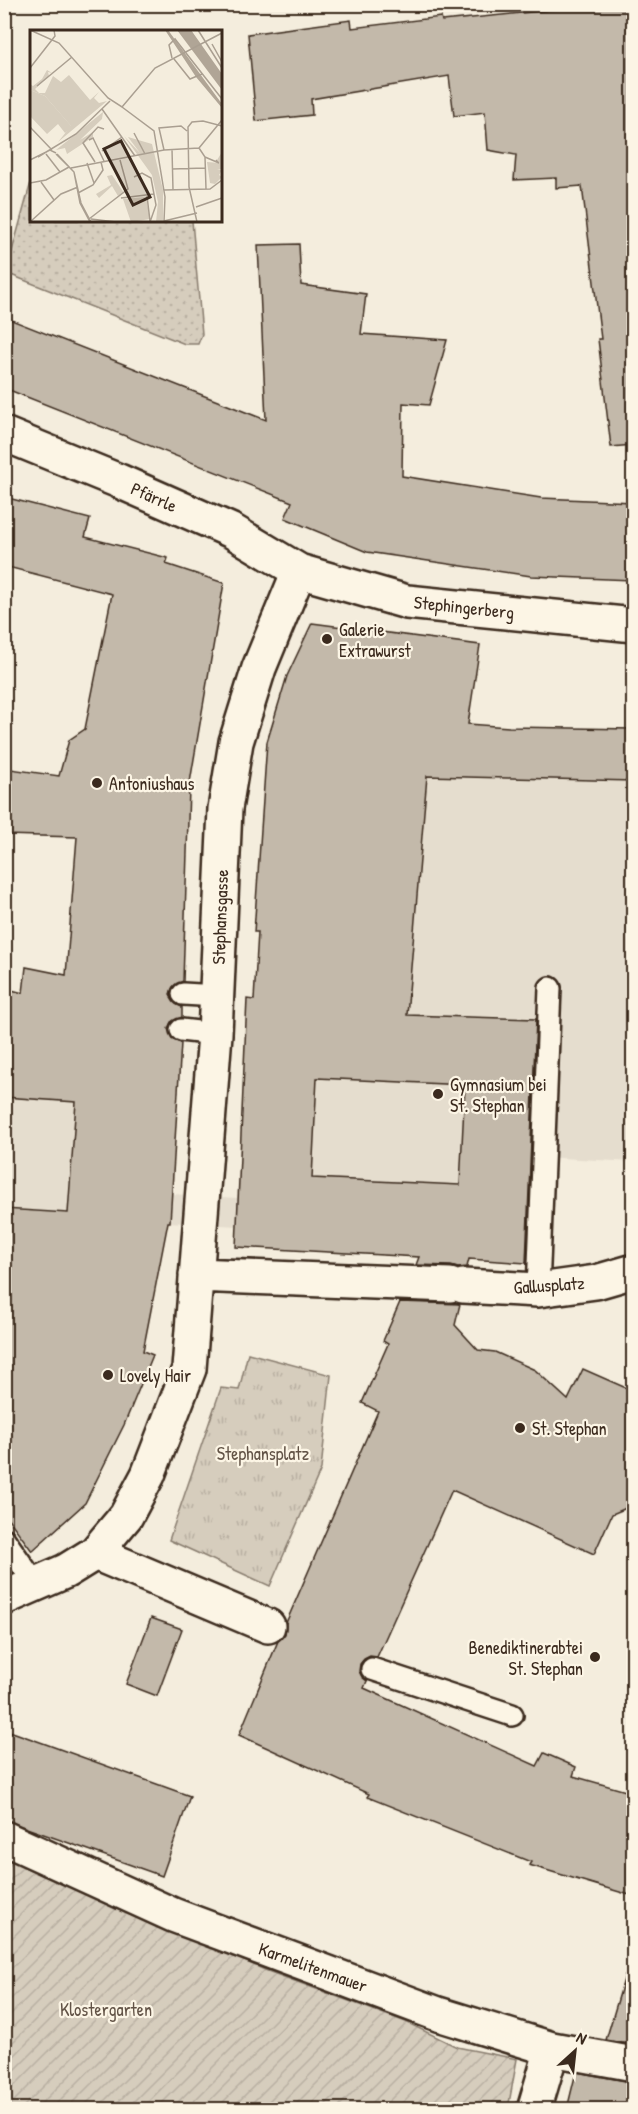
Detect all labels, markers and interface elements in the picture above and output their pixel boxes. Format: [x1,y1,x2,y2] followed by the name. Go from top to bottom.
[30,30,222,222] inset map
[127,476,181,518] street label: Pfärrle
[413,589,515,625] street label: Stephingerberg
[339,617,412,663] place label: Galerie Extrawurst
[320,632,334,646] marker: Galerie Extrawurst
[109,771,194,796] place label: Antoniushaus
[90,776,104,790] marker: Antoniushaus
[206,869,234,965] street label: Stephansgasse
[450,1072,547,1118] place label: Gymnasium bei St. Stephan
[431,1087,445,1101] marker: Gymnasium bei St. Stephan
[513,1270,586,1300] street label: Gallusplatz
[120,1363,191,1388] place label: Lovely Hair
[101,1368,115,1382] marker: Lovely Hair
[532,1416,607,1441] place label: St. Stephan
[513,1421,527,1435] marker: St. Stephan
[217,1441,310,1466] park label: Stephansplatz
[469,1635,583,1681] place label: Benediktinerabtei St. Stephan
[588,1650,602,1664] marker: Benediktinerabtei St. Stephan
[255,1936,371,1998] street label: Karmelitenmauer
[60,1997,152,2022] park label: Klostergarten
[545,2021,605,2081] north arrow
[573,2026,591,2050] text: N

